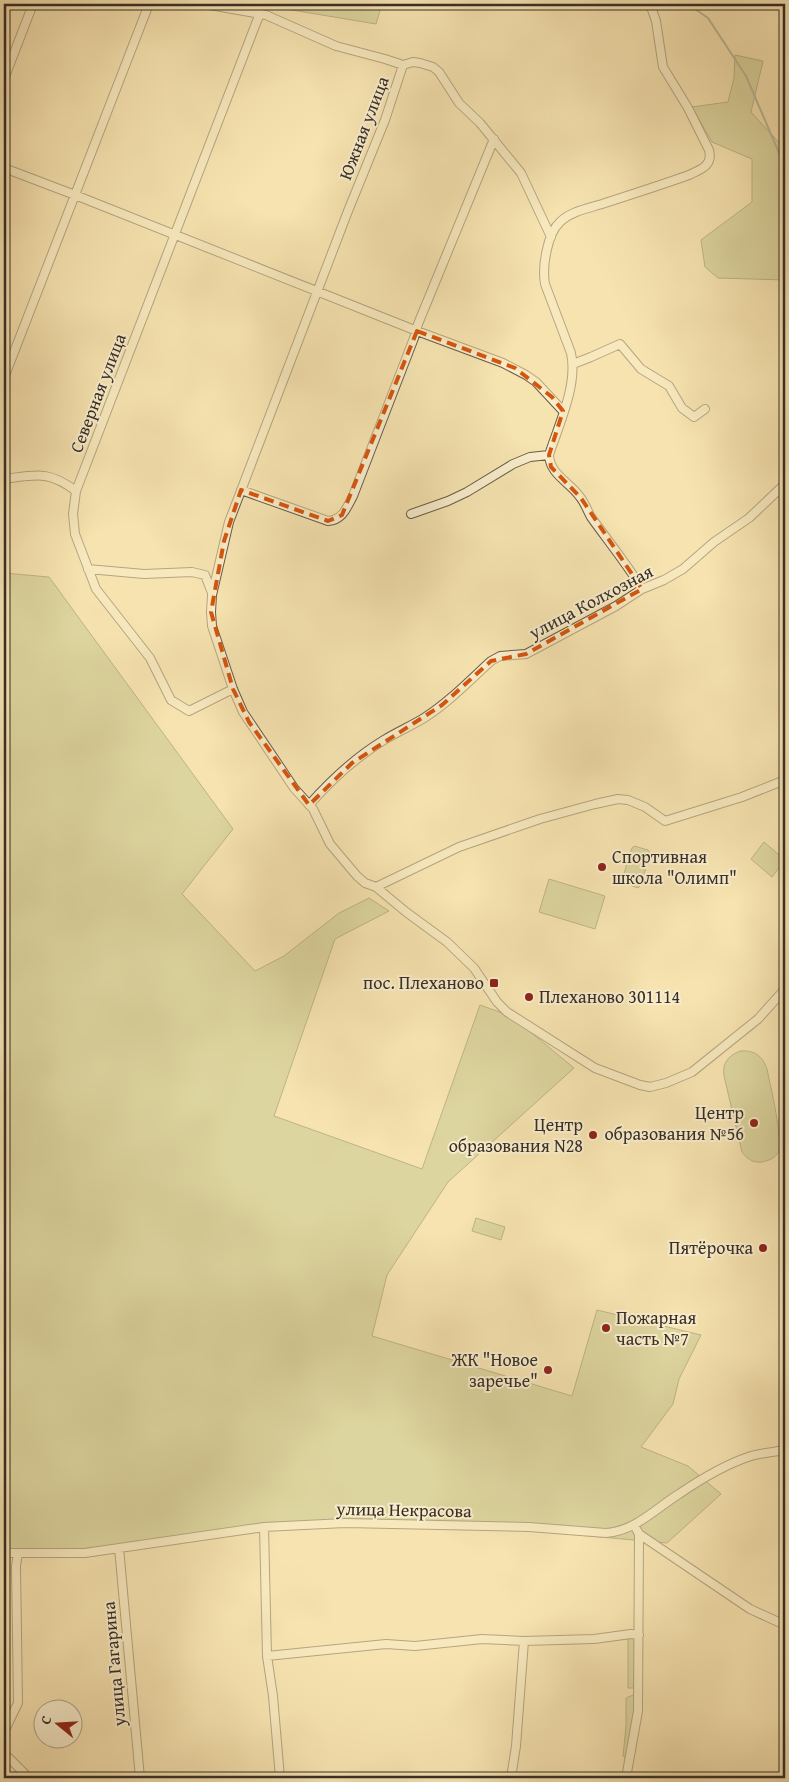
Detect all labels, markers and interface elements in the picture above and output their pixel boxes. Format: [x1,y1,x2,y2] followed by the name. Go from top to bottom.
[331,72,396,184] street label: Южная улица
[62,329,133,456] street label: Северная улица
[523,557,658,646] street label: улица Колхозная
[612,843,737,891] place label: Спортивная школа "Олимп"
[596,861,608,873] marker: Спортивная школа "Олимп"
[363,969,484,996] place label: пос. Плеханово
[488,977,500,989] marker: пос. Плеханово
[539,983,680,1010] place label: Плеханово 301114
[523,991,535,1003] marker: Плеханово 301114
[604,1099,744,1147] place label: Центр образования №56
[449,1111,583,1159] place label: Центр образования N28
[748,1117,760,1129] marker: Центр образования №56
[587,1129,599,1141] marker: Центр образования N28
[669,1234,753,1261] place label: Пятёрочка
[757,1242,769,1254] marker: Пятёрочка
[616,1304,696,1352] place label: Пожарная часть №7
[600,1322,612,1334] marker: Пожарная часть №7
[451,1346,538,1394] place label: ЖК "Новое заречье"
[542,1364,554,1376] marker: ЖК "Новое заречье"
[335,1495,472,1524] street label: улица Некрасова
[95,1600,133,1729] street label: улица Гагарина
[32,1700,82,1750] north arrow
[35,1713,56,1727] text: С

